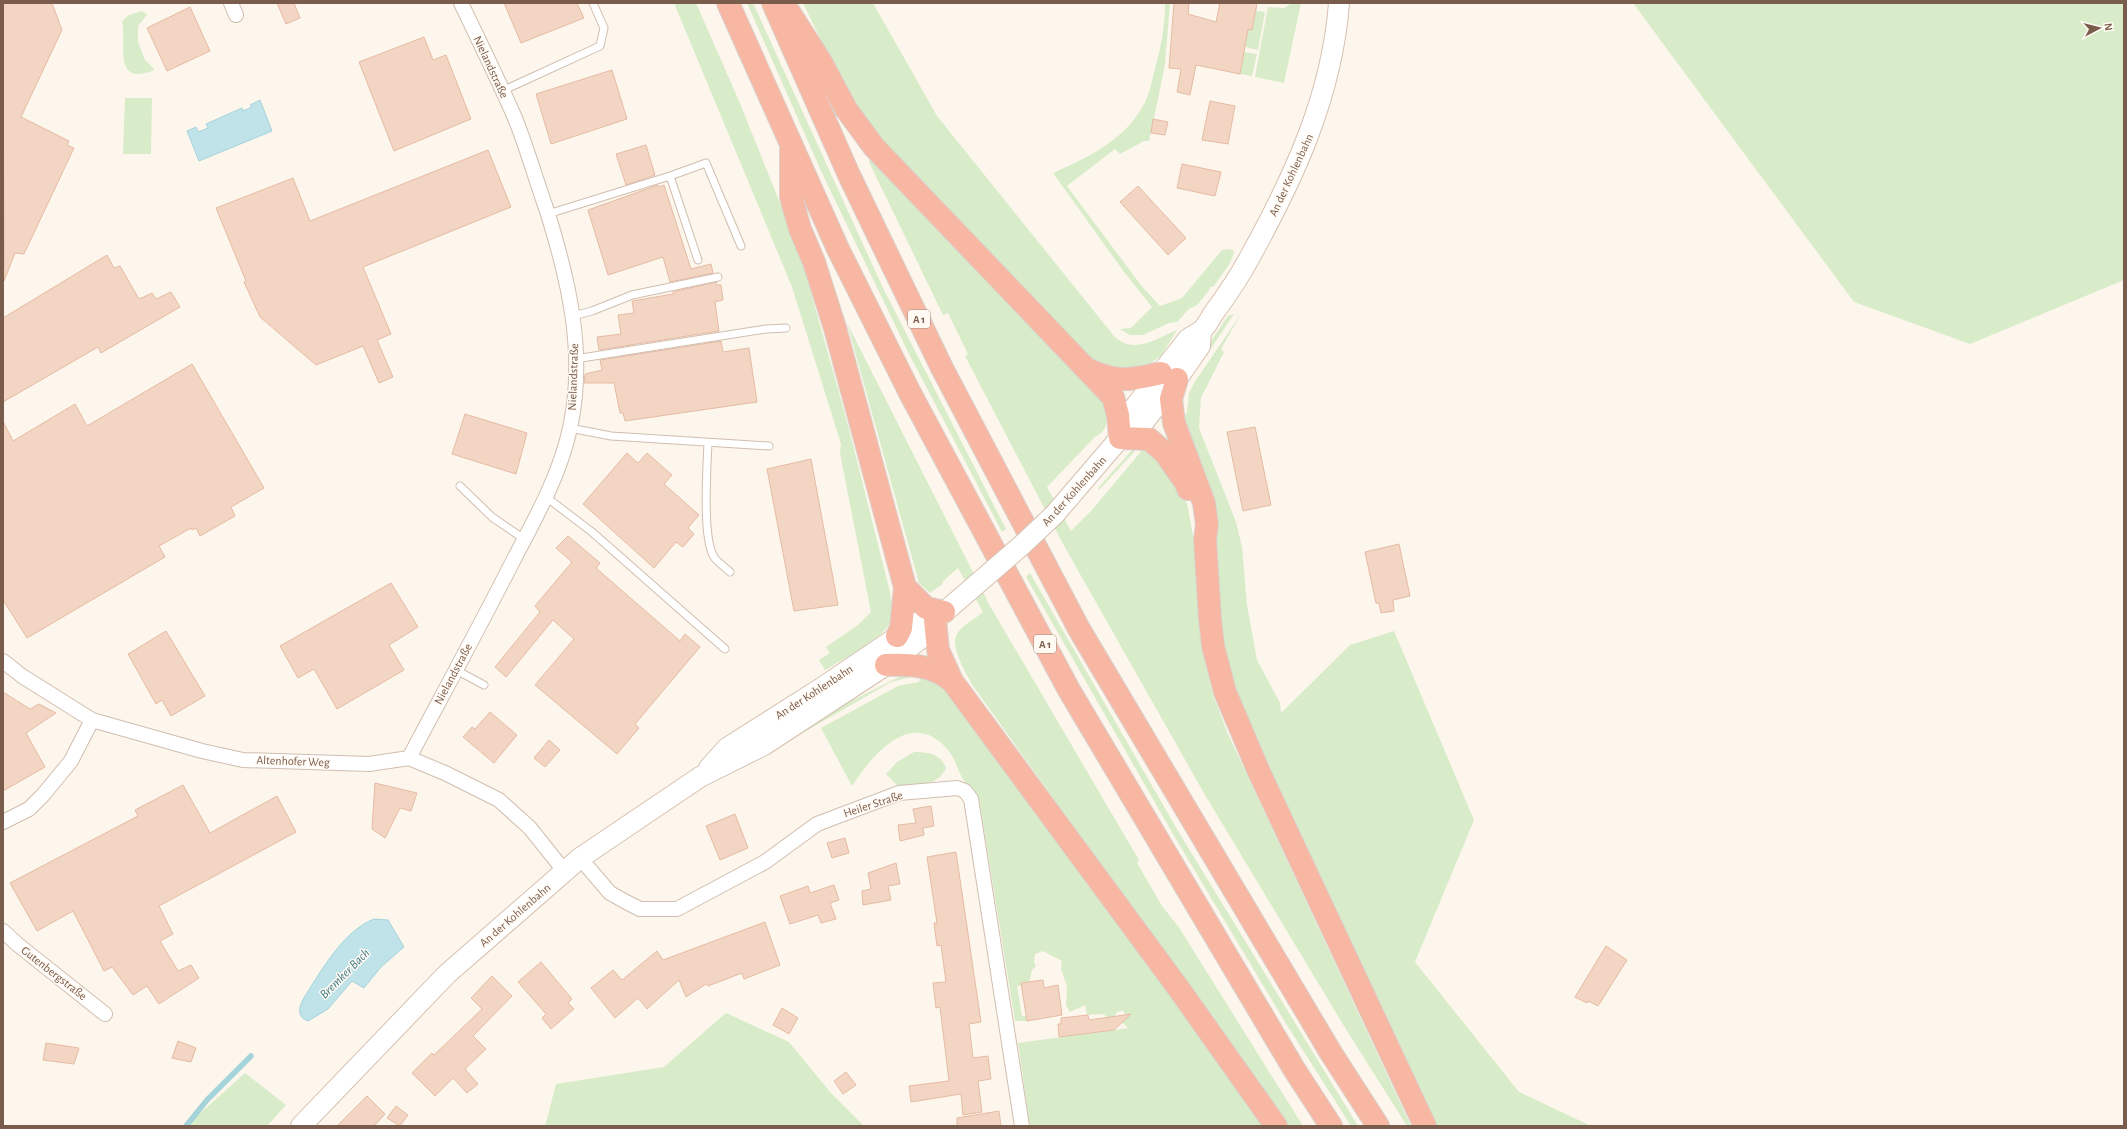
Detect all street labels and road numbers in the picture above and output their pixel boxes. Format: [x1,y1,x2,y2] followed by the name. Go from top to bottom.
[471,34,511,100] street label: Nielandstraße
[1267,132,1315,218] street label: An der Kohlenbahn
[908,310,930,328] road number: A 1
[566,343,580,411] street label: Nielandstraße
[1040,454,1108,528] street label: An der Kohlenbahn
[1034,635,1056,653] road number: A 1
[432,642,474,706] street label: Nielandstraße
[773,663,855,721] street label: An der Kohlenbahn
[256,754,330,768] street label: Altenhofer Weg
[842,789,904,819] street label: Heiler Straße
[477,881,553,949] street label: An der Kohlenbahn
[19,944,89,1002] street label: Gutenbergstraße

